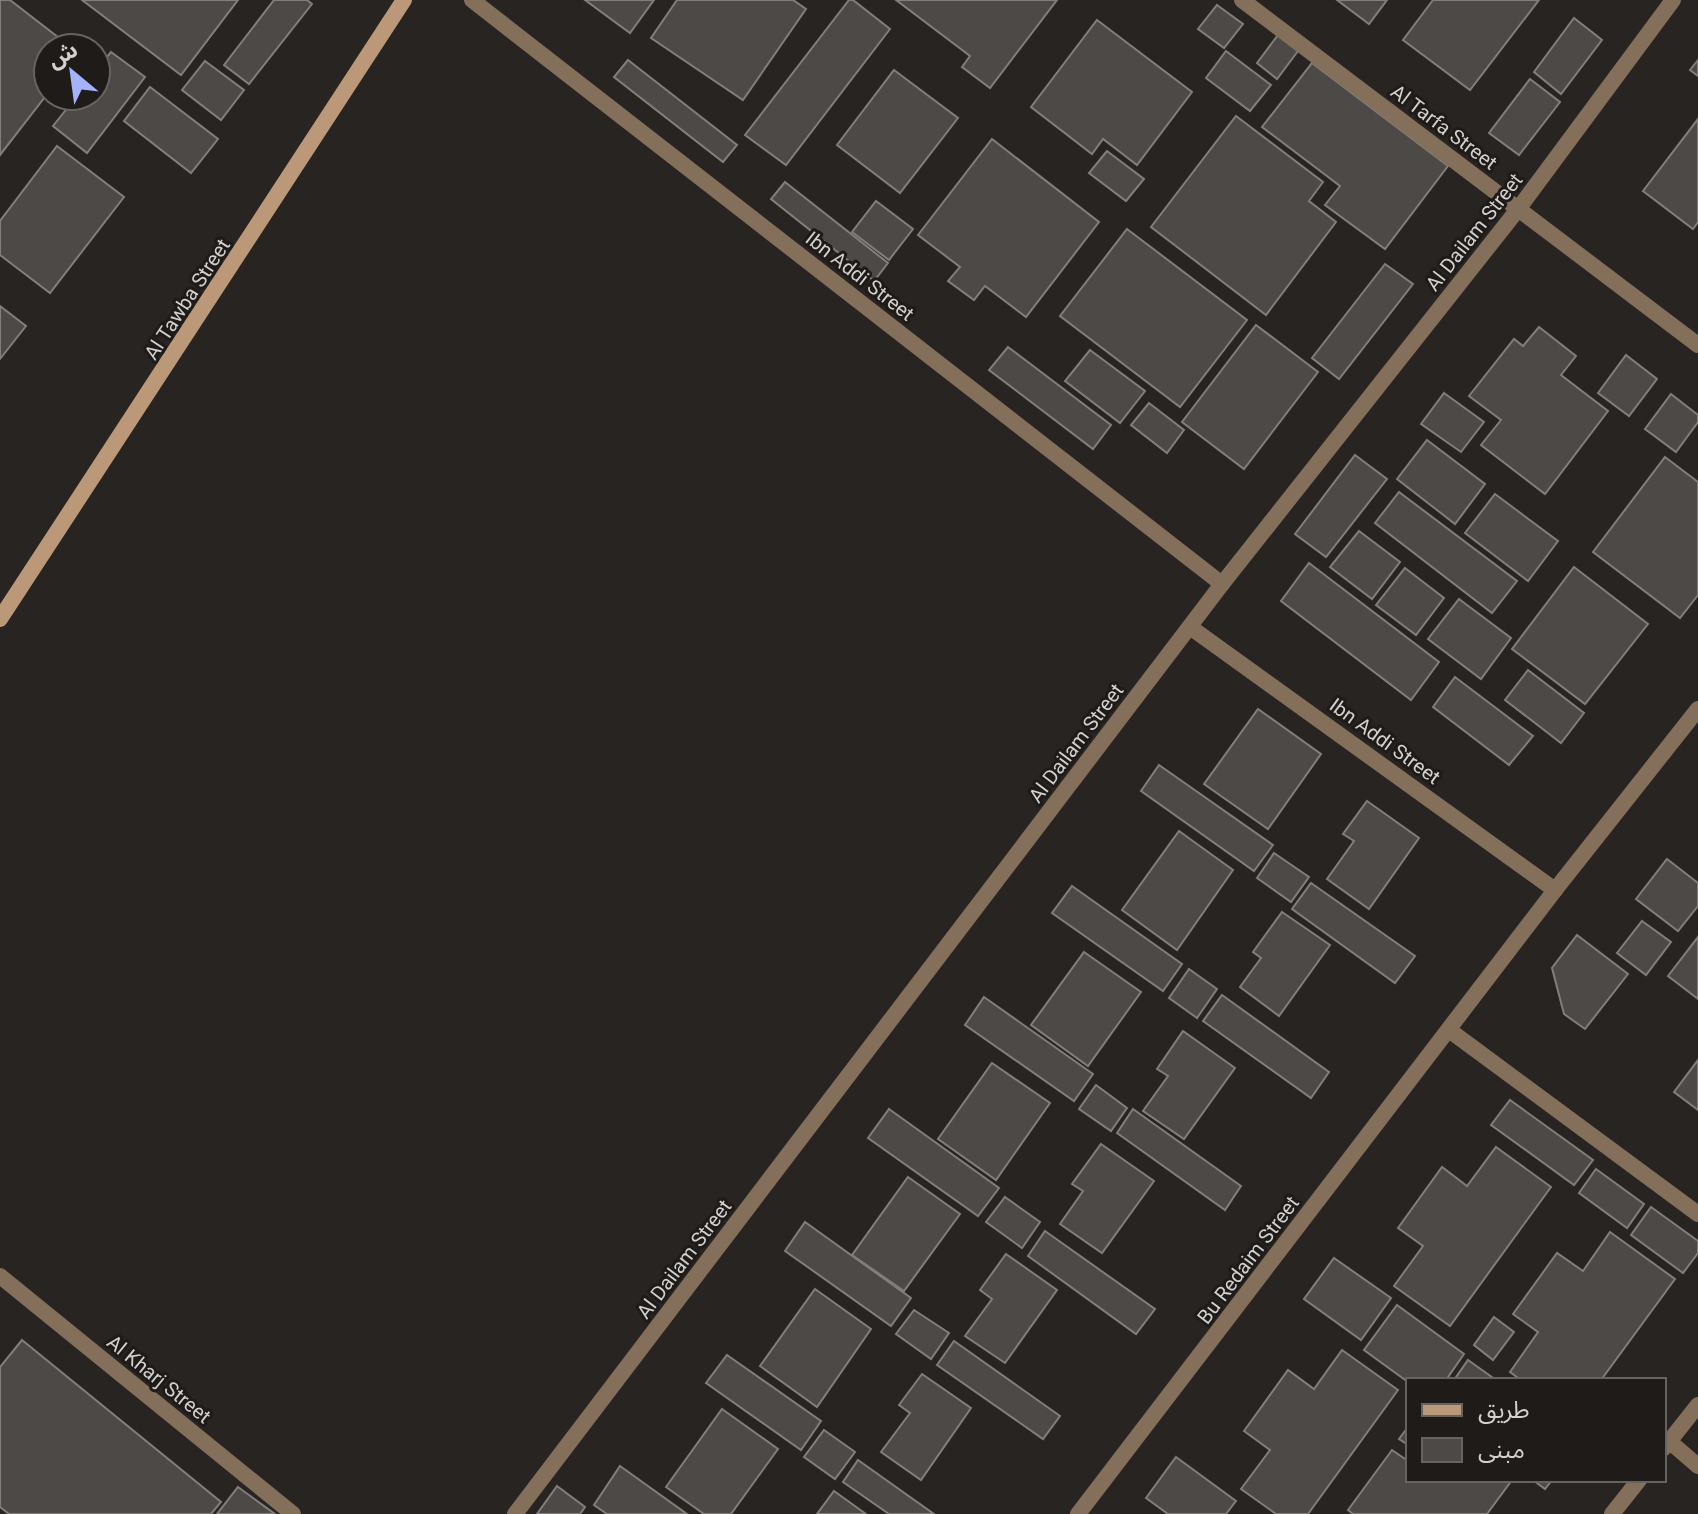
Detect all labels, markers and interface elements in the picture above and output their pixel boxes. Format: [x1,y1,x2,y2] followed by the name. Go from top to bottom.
[32,32,112,112] north arrow
[43,37,82,73] text: ش
[1386,79,1502,175] street label: Al Tarfa Street
[1421,168,1527,296] street label: Al Dailam Street
[801,226,919,326] street label: Ibn Addi Street
[139,234,235,364] street label: Al Tawba Street
[1023,679,1129,807] street label: Al Dailam Street
[1325,693,1445,789] street label: Ibn Addi Street
[1192,1191,1304,1329] street label: Bu Redaim Street
[631,1195,737,1323] street label: Al Dailam Street
[102,1330,216,1428] street label: Al Kharj Street
[1406,1378,1666,1482] legend
[1478,1396,1530,1425] text: طريق
[1478,1436,1525,1464] text: مبنى

